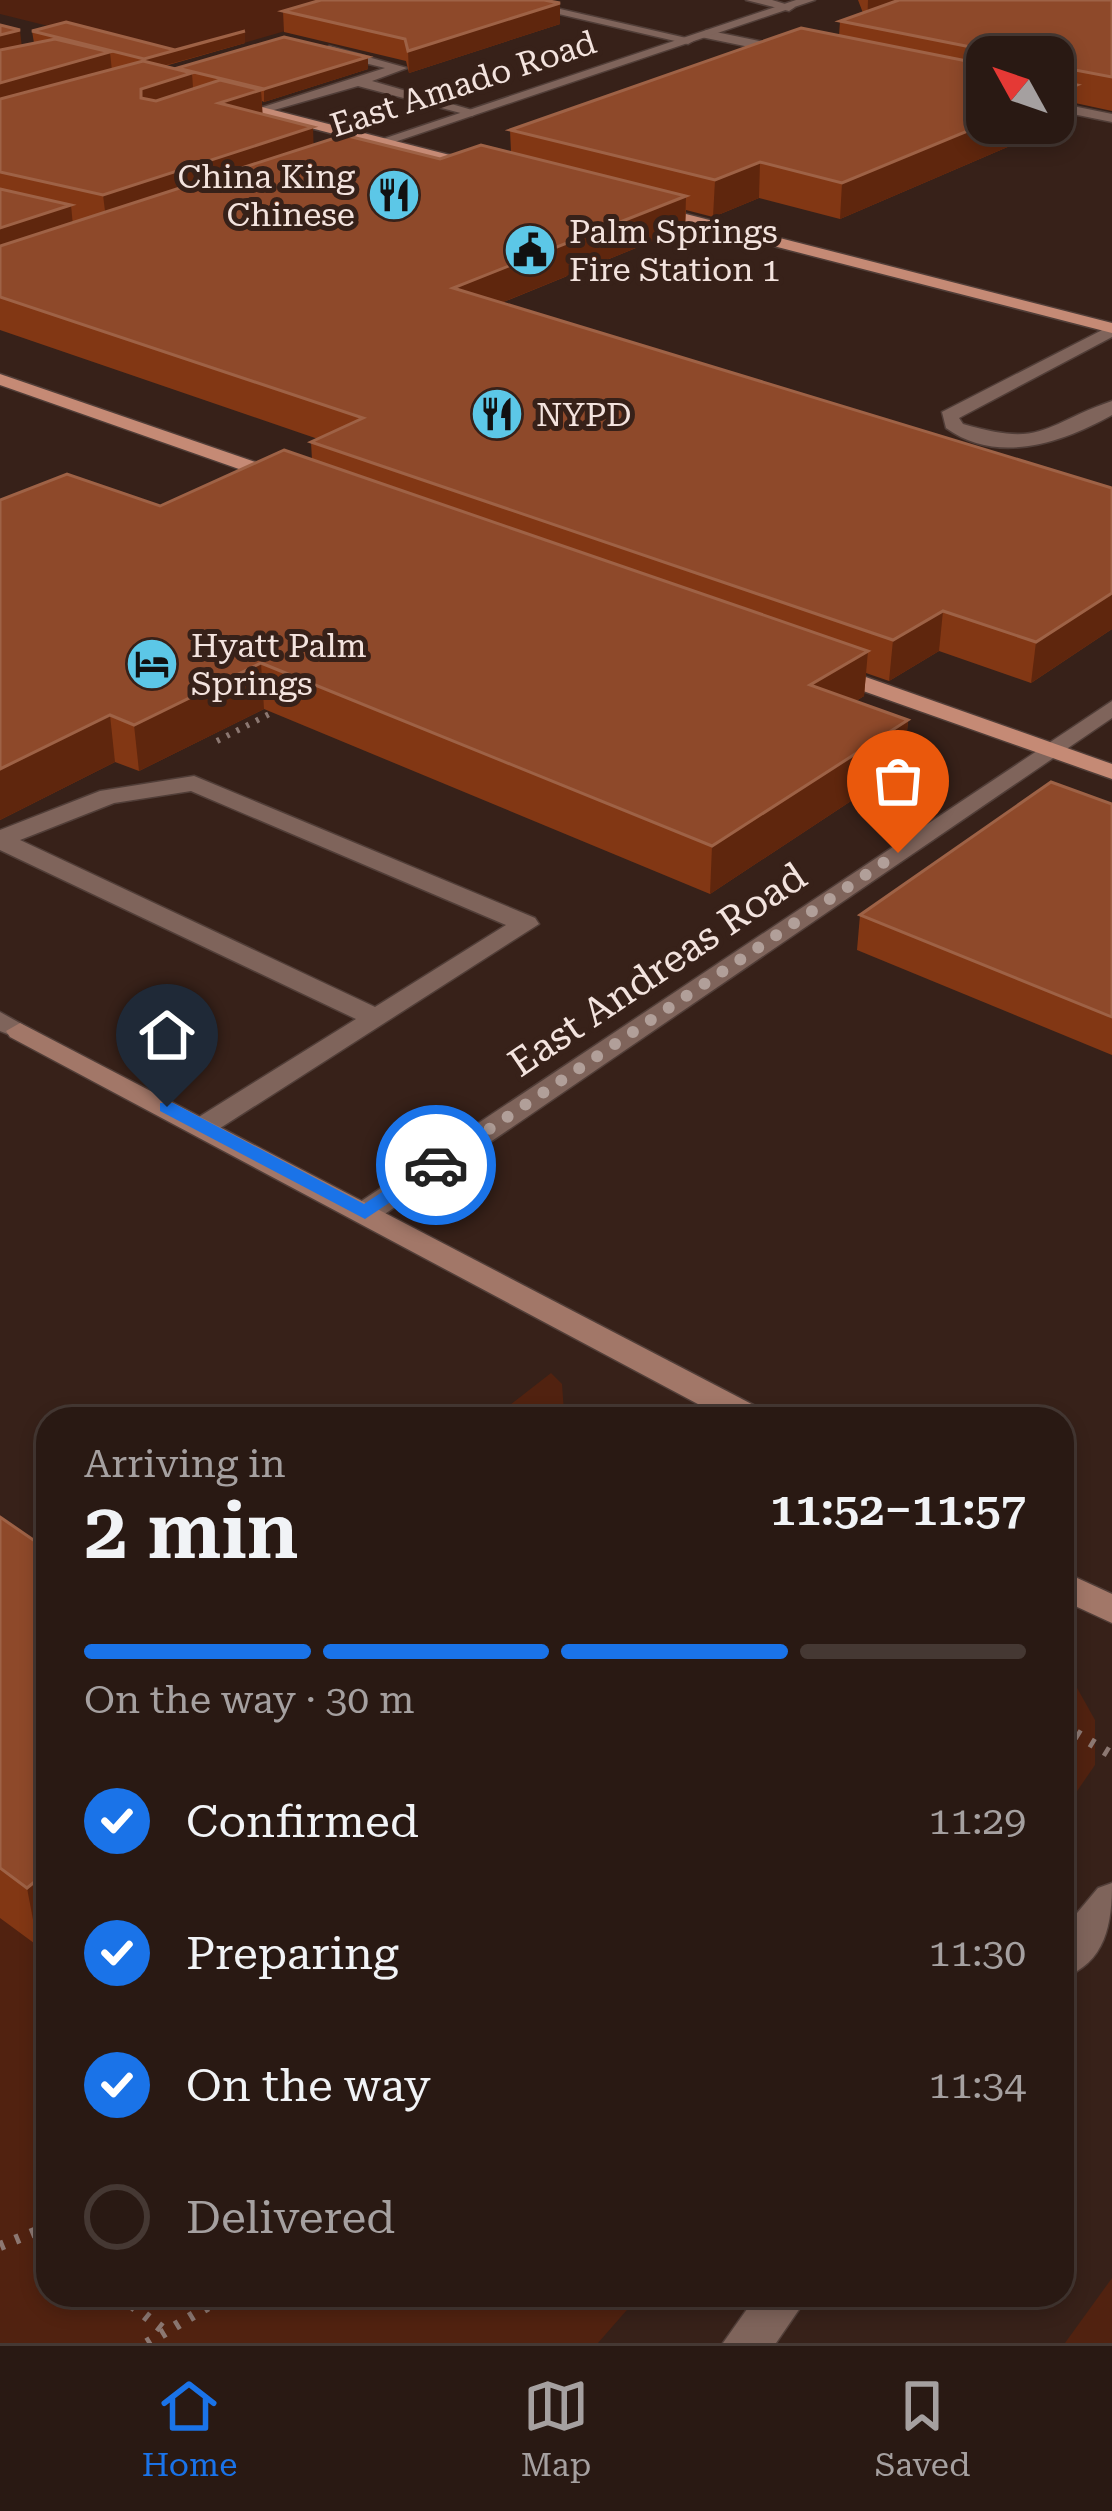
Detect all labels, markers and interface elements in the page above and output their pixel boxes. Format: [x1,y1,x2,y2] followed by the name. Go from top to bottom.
[325,22,601,145] street label: East Amado Road
[966,36,1074,144] north arrow
[966,36,1074,144] map controls
[177,157,355,234] place label: China King Chinese
[366,167,422,223] restaurant icon: China King Chinese
[569,212,780,289] place label: Palm Springs Fire Station 1
[502,222,558,278] public building icon: Palm Springs Fire Station 1
[469,386,525,442] restaurant icon: NYPD
[536,395,631,434] place label: NYPD
[191,626,367,703] place label: Hyatt Palm Springs
[124,636,180,692] hotel icon: Hyatt Palm Springs
[847,730,949,853] pin
[865,748,931,814] icon: bag
[500,853,815,1086] street label: East Andreas Road
[116,984,218,1107] pin
[134,1002,200,1068] icon: home
[376,1105,496,1225] courier
[403,1132,469,1198] icon: car
[84,1441,286,1487] text: Arriving in
[770,1483,1026,1536] text: 11:52–11:57
[84,1486,299,1577] text: 2 min
[84,1677,415,1723] text: On the way · 30 m
[84,1788,150,1854] icon: check
[186,1795,419,1848] text: Confirmed
[929,1798,1026,1844] text: 11:29
[84,1920,150,1986] icon: check
[186,1927,399,1980] text: Preparing
[929,1930,1026,1976] text: 11:30
[84,2052,150,2118] icon: check
[186,2059,431,2112] text: On the way
[929,2062,1026,2108] text: 11:34
[186,2191,395,2244] text: Delivered
[142,2373,237,2484] tab: Home
[521,2373,591,2484] tab: Map
[875,2373,970,2484] tab: Saved

